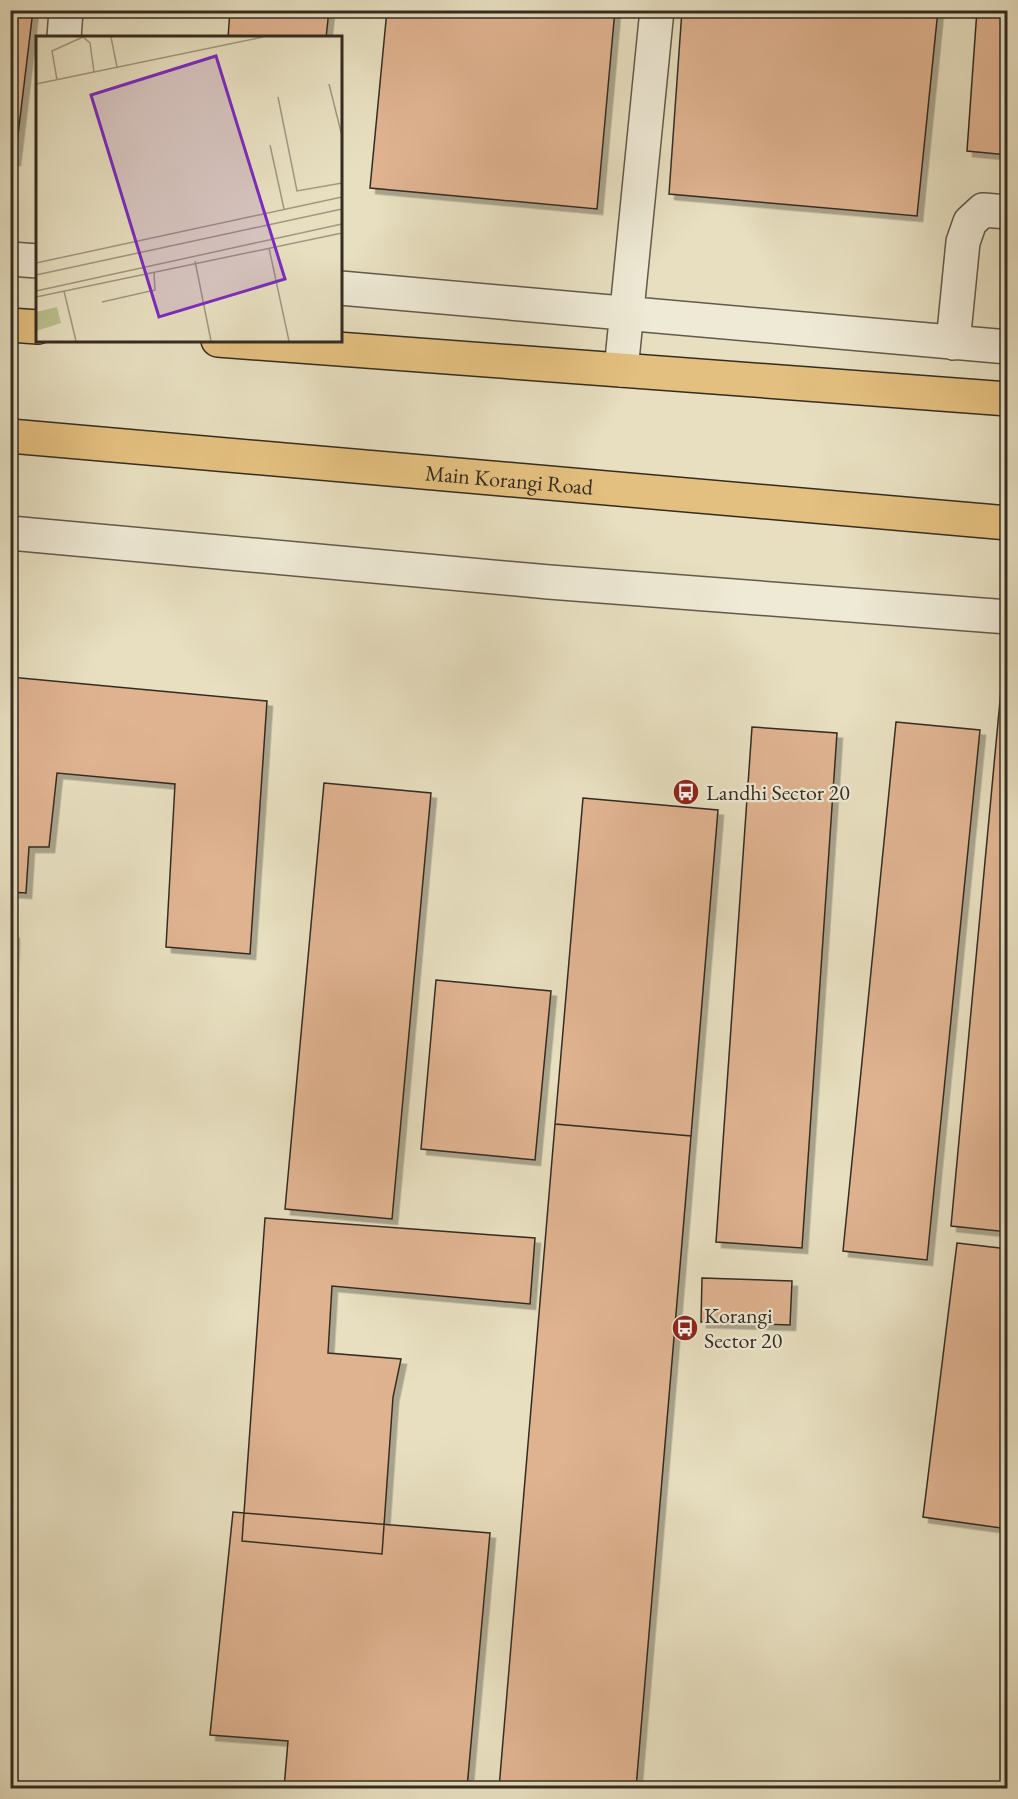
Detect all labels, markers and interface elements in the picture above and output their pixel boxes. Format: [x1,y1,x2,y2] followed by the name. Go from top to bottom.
[36,36,342,342] inset map
[424,458,595,502] street label: Main Korangi Road
[671,777,701,807] bus stop icon: Landhi Sector 20
[706,778,850,807] place label: Landhi Sector 20
[704,1301,783,1355] place label: Korangi Sector 20
[670,1313,700,1343] bus stop icon: Korangi Sector 20

